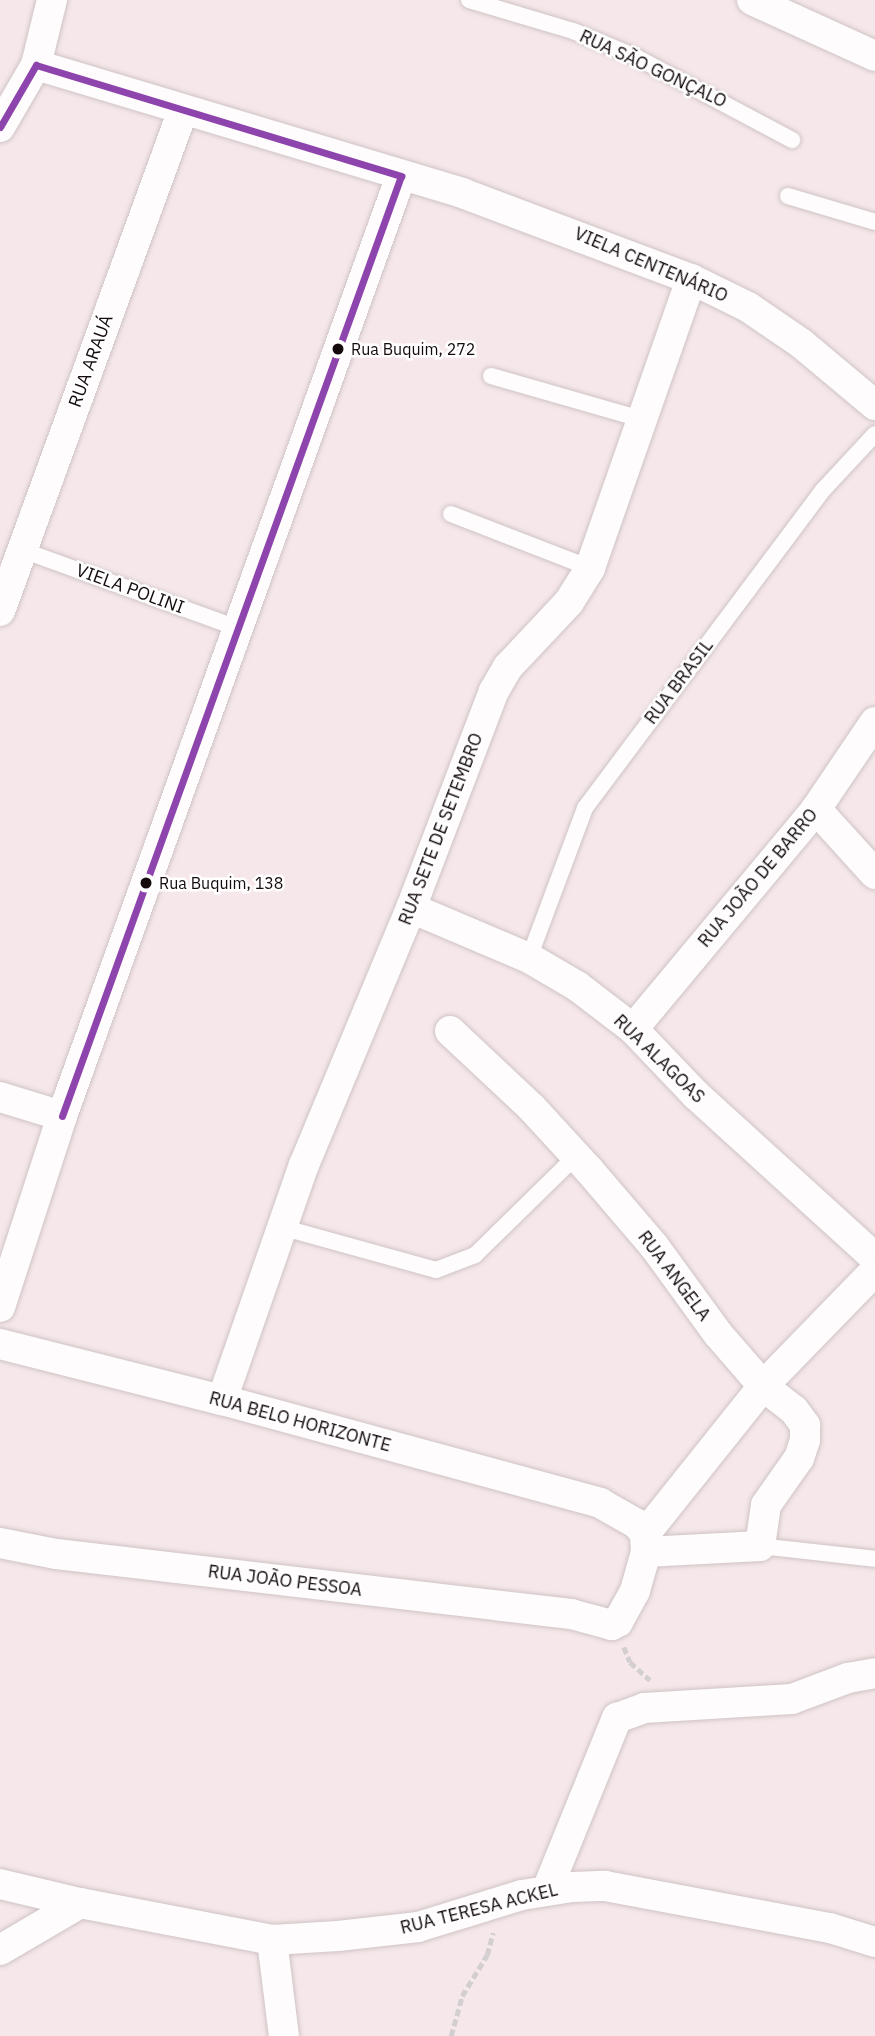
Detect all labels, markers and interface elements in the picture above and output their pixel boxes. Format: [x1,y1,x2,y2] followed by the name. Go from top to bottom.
[576,25,730,113] street label: RUA SÃO GONÇALO
[571,223,731,307] street label: VIELA CENTENÁRIO
[64,312,118,410] street label: RUA ARAUÁ
[351,339,475,359] place label: Rua Buquim, 272
[331,342,345,356] marker: Rua Buquim, 272
[73,559,187,619] street label: VIELA POLINI
[640,635,718,729] street label: RUA BRASIL
[394,730,488,928] street label: RUA SETE DE SETEMBRO
[694,804,822,952] street label: RUA JOÃO DE BARRO
[159,873,283,893] place label: Rua Buquim, 138
[139,876,153,890] marker: Rua Buquim, 138
[609,1010,709,1108] street label: RUA ALAGOAS
[633,1227,715,1325] street label: RUA ANGELA
[207,1387,393,1457] street label: RUA BELO HORIZONTE
[207,1561,363,1601] street label: RUA JOÃO PESSOA
[398,1879,560,1939] street label: RUA TERESA ACKEL

